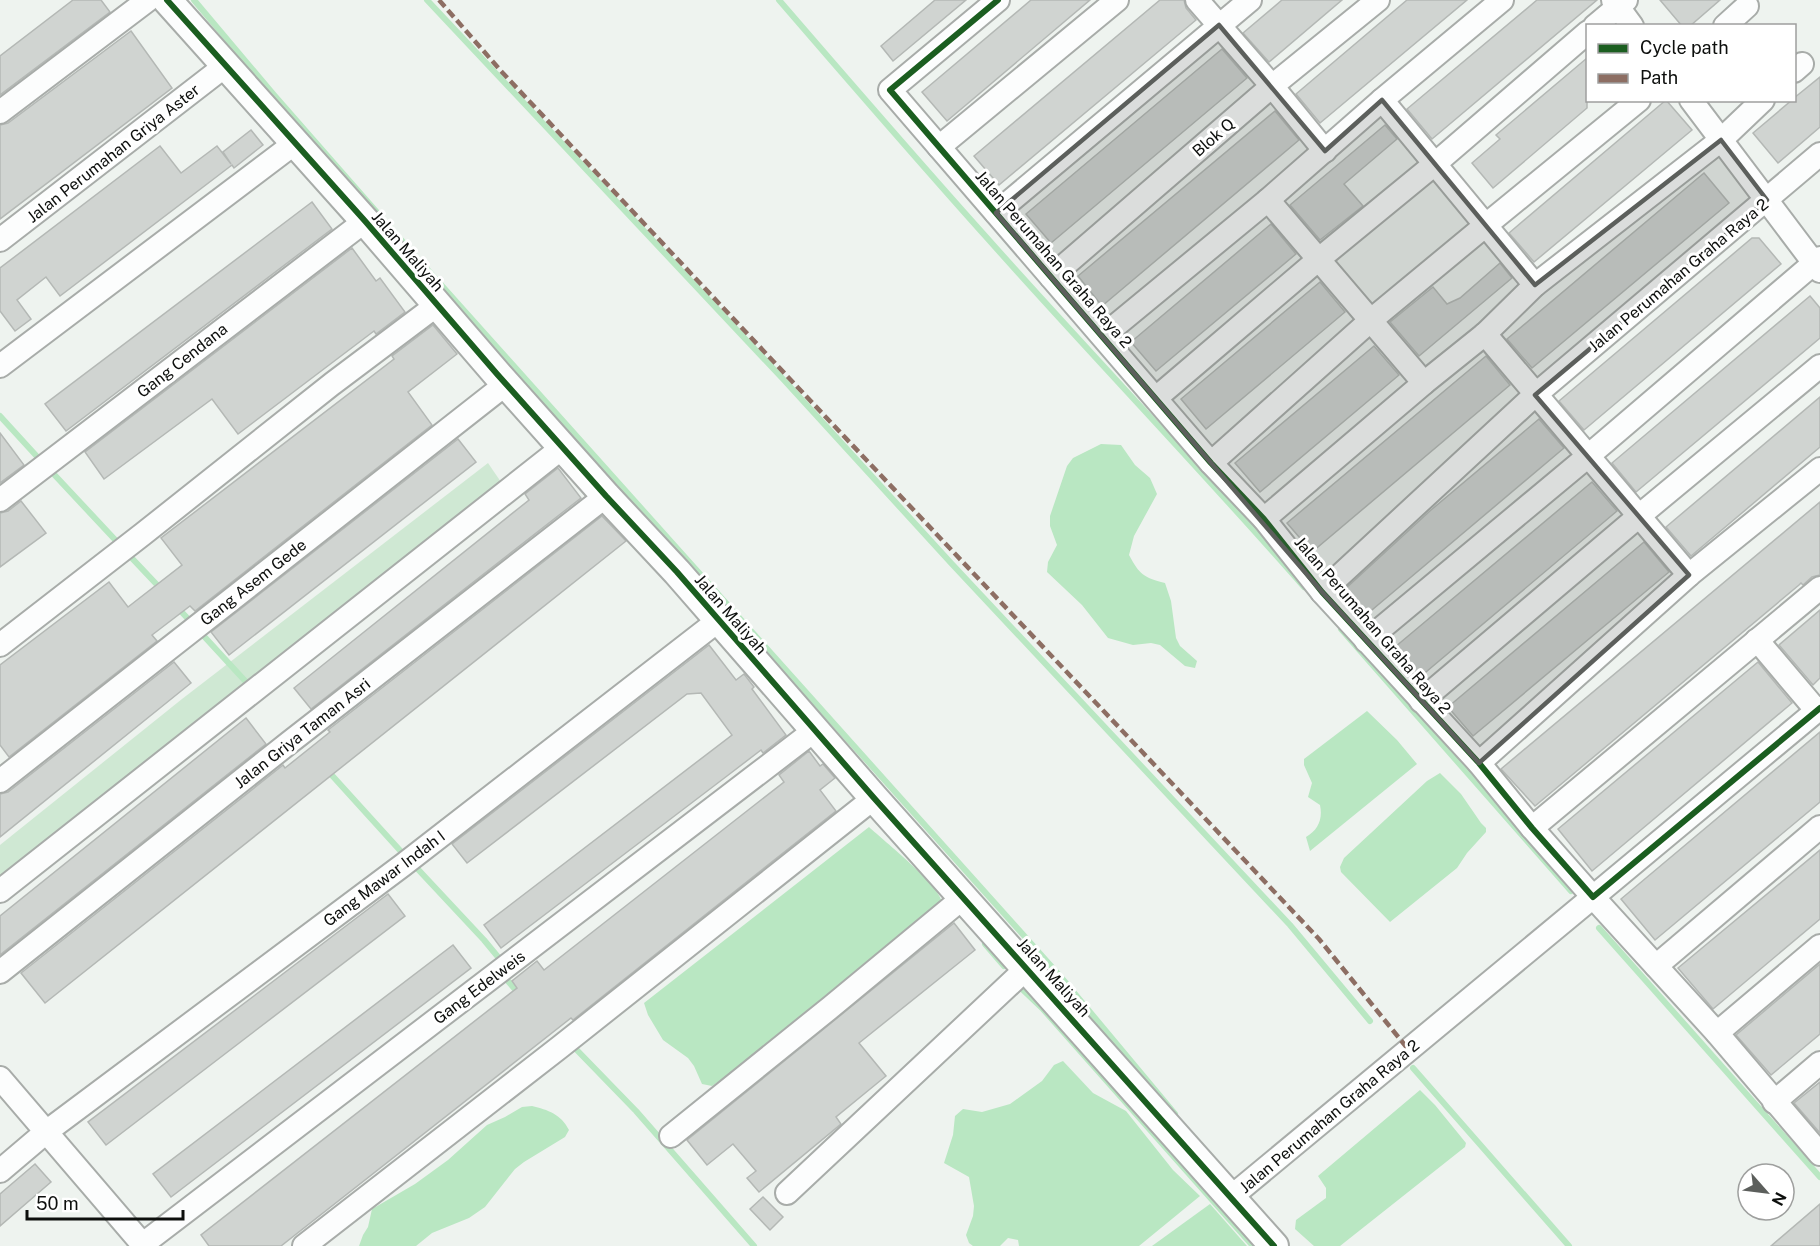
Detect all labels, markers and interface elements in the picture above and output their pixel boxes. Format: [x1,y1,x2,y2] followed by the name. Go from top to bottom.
[1586,24,1796,102] legend
[1640,37,1729,58] text: Cycle path
[1640,67,1678,88] text: Path
[23,80,203,227] street label: Jalan Perumahan Griya Aster
[1189,114,1238,161] street label: Blok Q
[971,167,1136,352] street label: Jalan Perumahan Graha Raya 2
[1585,195,1772,356] street label: Jalan Perumahan Graha Raya 2
[368,207,448,295] street label: Jalan Maliyah
[133,319,231,402] street label: Gang Cendana
[1290,533,1455,718] street label: Jalan Perumahan Graha Raya 2
[197,535,310,630] street label: Gang Asem Gede
[691,570,771,658] street label: Jalan Maliyah
[230,674,374,792] street label: Jalan Griya Taman Asri
[320,826,449,930] street label: Gang Mawar Indah I
[1013,934,1094,1021] street label: Jalan Maliyah
[430,947,529,1028] street label: Gang Edelweis
[1236,1036,1423,1197] street label: Jalan Perumahan Graha Raya 2
[1736,1162,1796,1222] north arrow
[27,1183,183,1221] scale bar
[1767,1189,1790,1209] text: N
[36,1193,79,1214] text: 50 m

